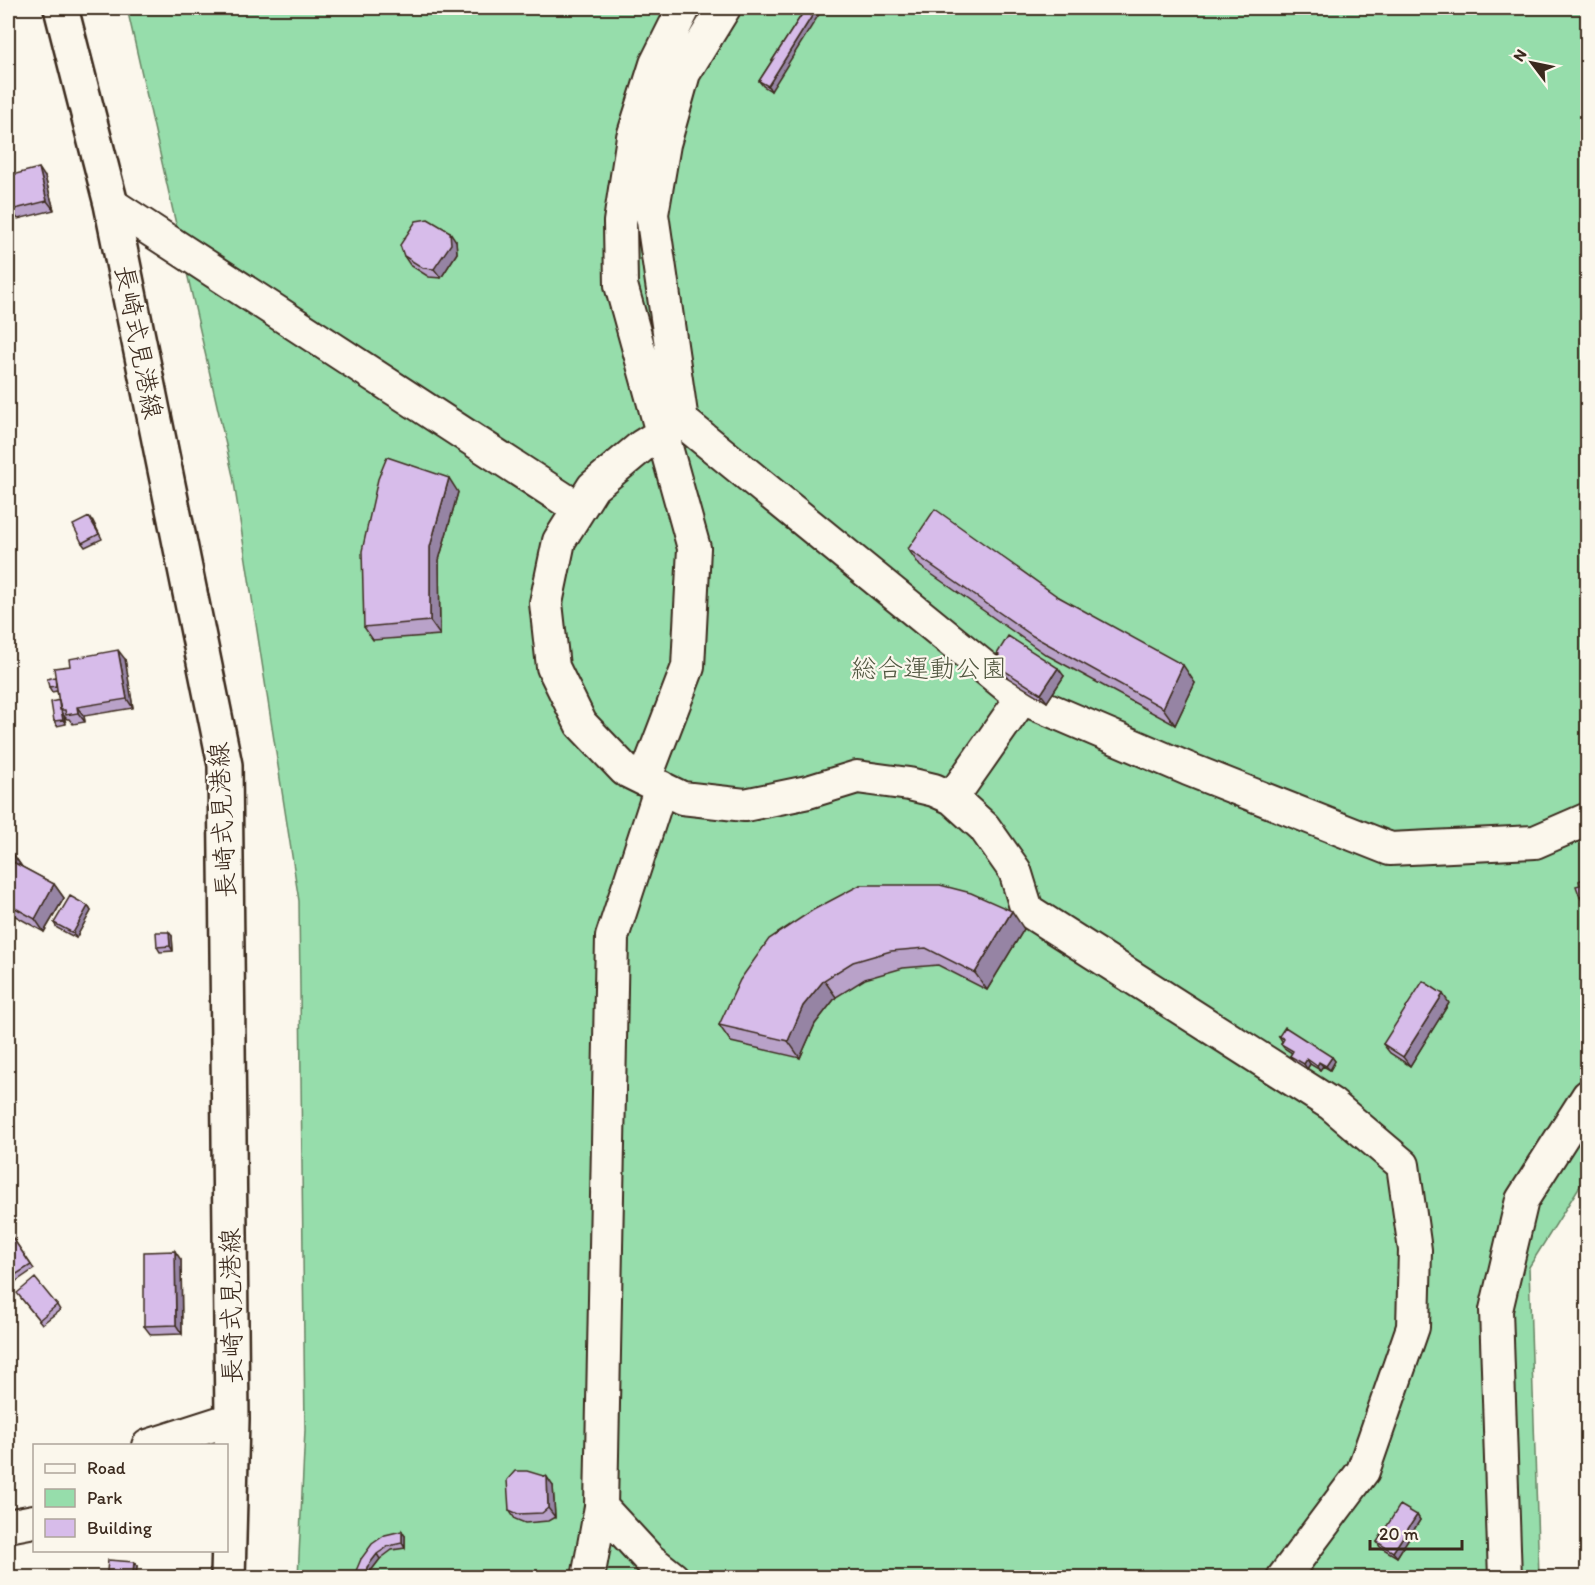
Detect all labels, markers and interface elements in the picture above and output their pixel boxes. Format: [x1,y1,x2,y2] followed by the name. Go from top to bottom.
[1502,33,1562,93] north arrow
[1509,46,1531,65] text: N
[108,262,170,422] street label: 長崎式見港線
[851,652,1007,684] park label: 総合運動公園
[202,741,242,899] street label: 長崎式見港線
[214,1228,248,1384] street label: 長崎式見港線
[33,1444,228,1552] legend
[87,1457,126,1479] text: Road
[87,1487,122,1509] text: Park
[1370,1513,1462,1551] scale bar
[87,1517,153,1539] text: Building
[1379,1523,1419,1545] text: 20 m

